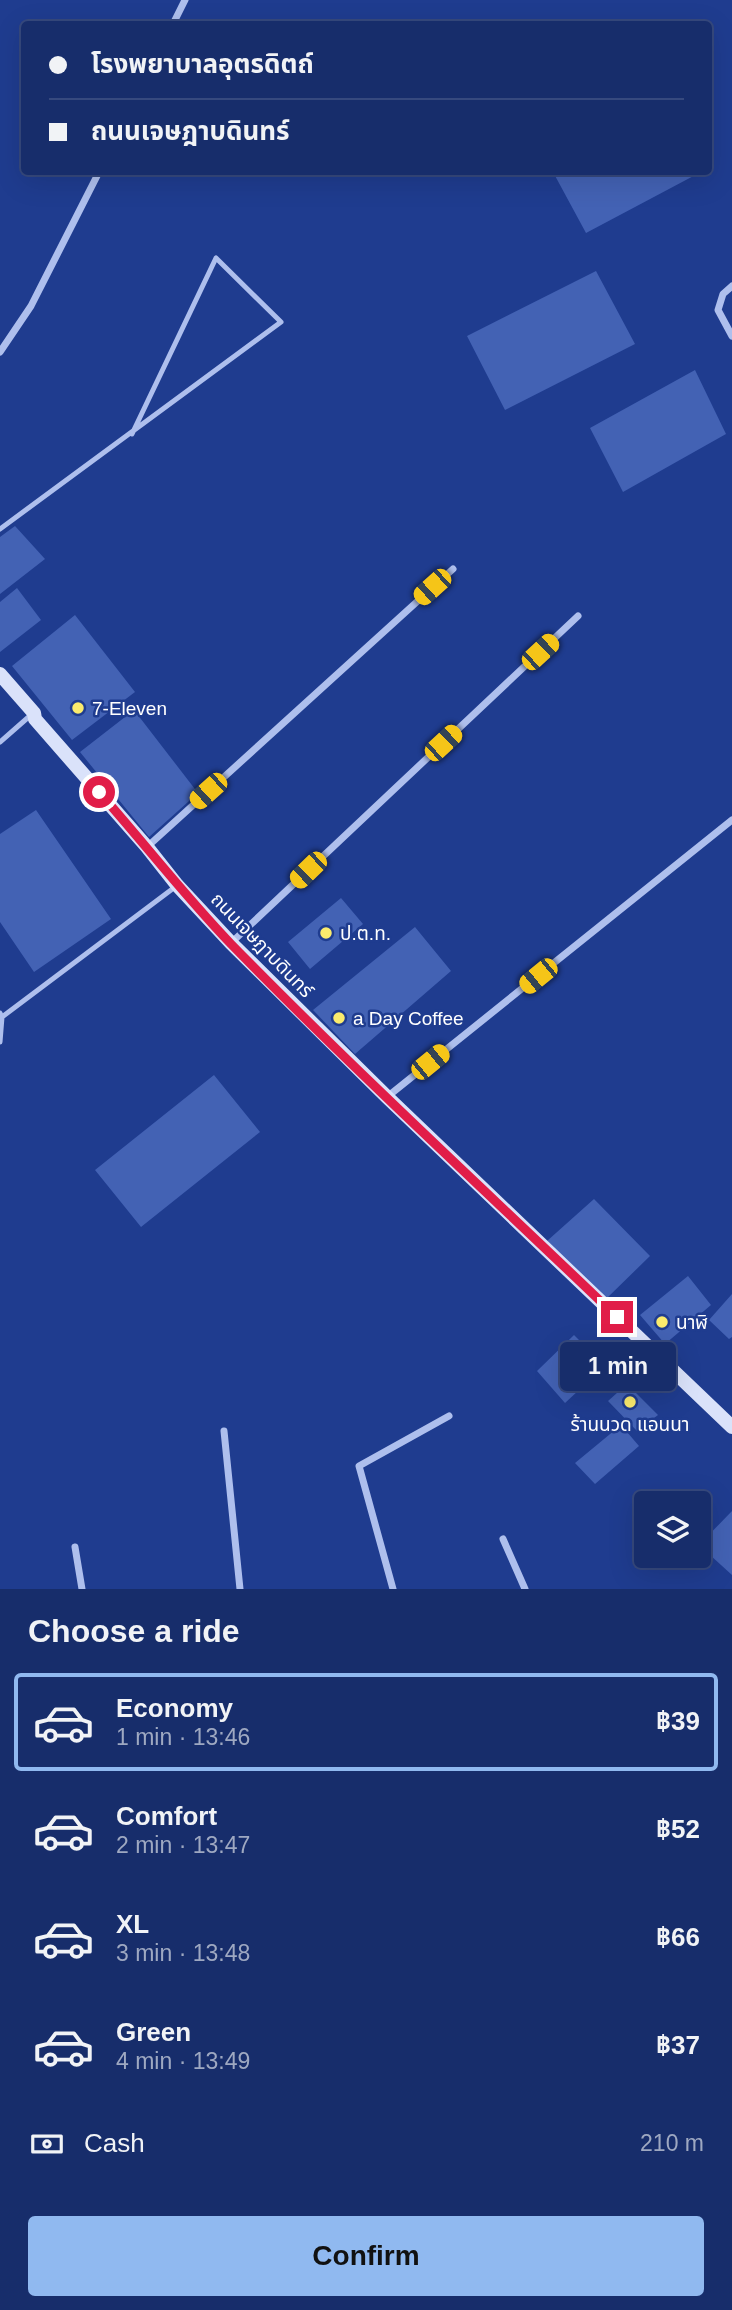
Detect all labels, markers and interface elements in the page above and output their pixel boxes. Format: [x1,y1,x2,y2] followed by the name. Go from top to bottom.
[91,49,314,79] text: โรงพยาบาลอุตรดิตถ์
[91,116,289,146] text: ถนนเจษฎาบดินทร์
[410,565,455,609] car
[518,630,563,674] car
[92,698,167,719] place label: 7-Eleven
[70,700,86,716] marker: 7-Eleven
[421,721,466,765] car
[186,769,231,813] car
[83,776,115,808] route start
[286,848,331,892] car
[207,888,318,1002] street label: ถนนเจษฎาบดินทร์
[340,923,391,944] place label: ป.ต.ท.
[318,925,334,941] marker: ป.ต.ท.
[516,955,561,997] car
[353,1008,464,1029] place label: a Day Coffee
[331,1010,347,1026] marker: a Day Coffee
[408,1041,453,1083] car
[601,1301,633,1333] route end
[676,1312,708,1333] place label: นาฬิ
[654,1314,670,1330] marker: นาฬิ
[559,1342,675,1390] callout: 1 min
[588,1353,648,1379] text: 1 min
[622,1394,638,1410] marker: ร้านนวด แอนนา
[570,1413,690,1435] place label: ร้านนวด แอนนา
[634,1491,711,1568] map controls
[634,1491,711,1568] button: layers
[28,1613,240,1649] text: Choose a ride
[32,1691,95,1754] icon: car
[116,1693,233,1723] text: Economy
[656,1706,700,1736] text: ฿39
[116,1724,250,1750] text: 1 min · 13:46
[32,1799,95,1862] icon: car
[116,1801,217,1831] text: Comfort
[656,1814,700,1844] text: ฿52
[116,1832,250,1858] text: 2 min · 13:47
[32,1907,95,1970] icon: car
[116,1909,149,1939] text: XL
[656,1922,700,1952] text: ฿66
[116,1940,250,1966] text: 3 min · 13:48
[32,2015,95,2078] icon: car
[116,2017,191,2047] text: Green
[656,2030,700,2060] text: ฿37
[116,2048,250,2074] text: 4 min · 13:49
[28,2125,66,2163] icon: cash
[84,2128,145,2158] text: Cash
[640,2130,704,2156] text: 210 m
[28,2216,704,2296] button: Confirm

